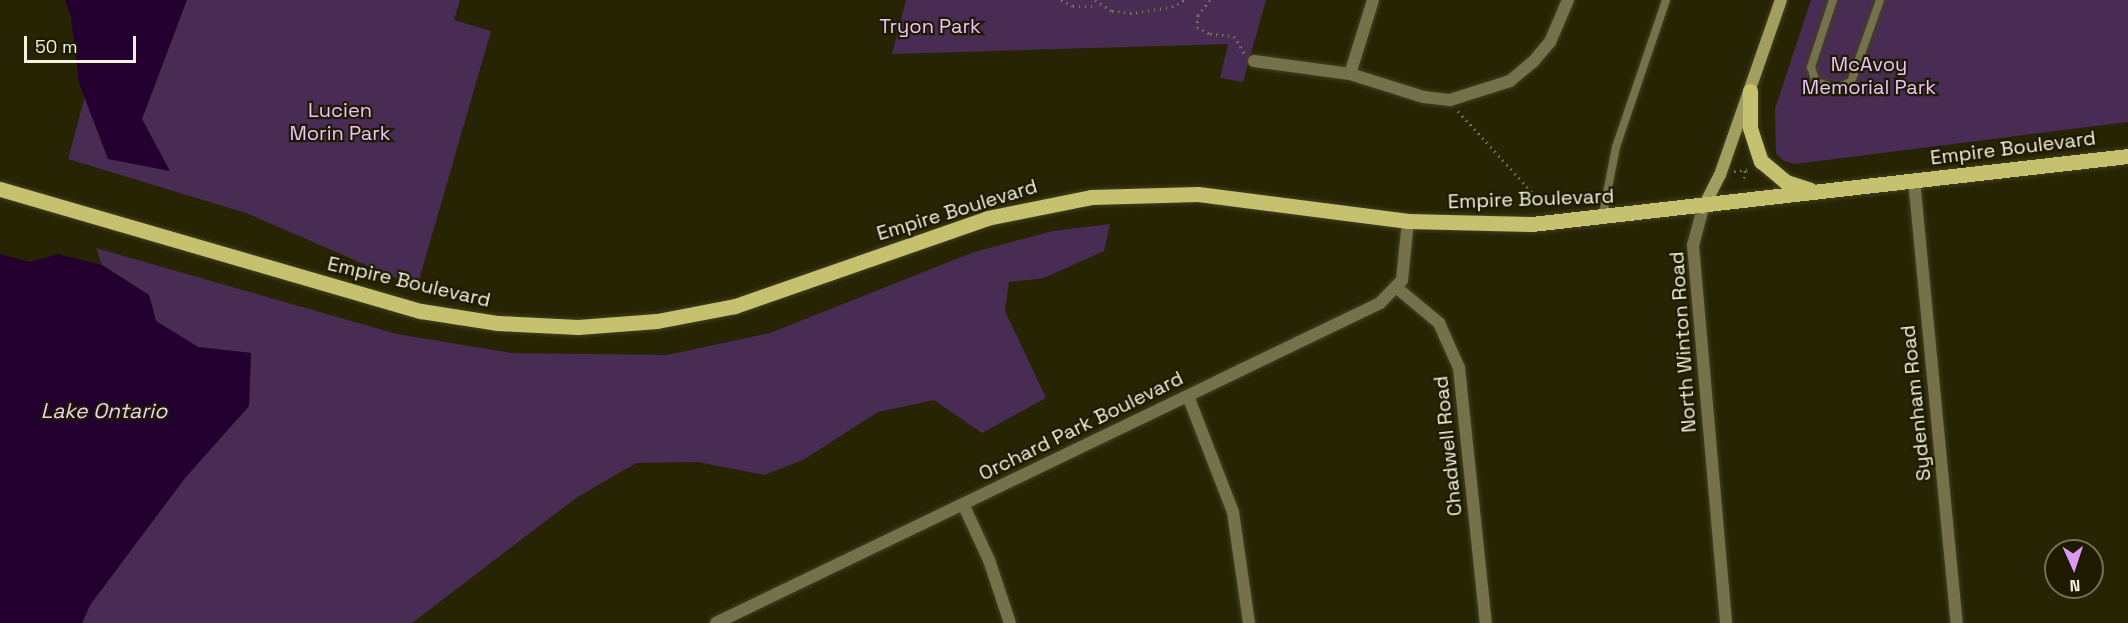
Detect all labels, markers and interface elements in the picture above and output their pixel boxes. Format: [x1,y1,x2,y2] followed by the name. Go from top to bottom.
[879,14,981,38] park label: Tryon Park
[27,24,140,62] scale bar
[35,35,77,58] text: 50 m
[1802,53,1936,100] park label: McAvoy Memorial Park
[289,98,391,145] park label: Lucien Morin Park
[1929,126,2097,170] street label: Empire Boulevard
[874,174,1040,246] street label: Empire Boulevard
[1447,184,1615,214] street label: Empire Boulevard
[1665,250,1701,434] street label: North Winton Road
[325,252,493,312] street label: Empire Boulevard
[1896,324,1936,482] street label: Sydenham Road
[975,366,1187,486] street label: Orchard Park Boulevard
[1429,375,1467,517] street label: Chadwell Road
[41,398,167,424] water label: Lake Ontario
[2044,539,2104,599] north arrow
[2069,575,2081,596] text: N

